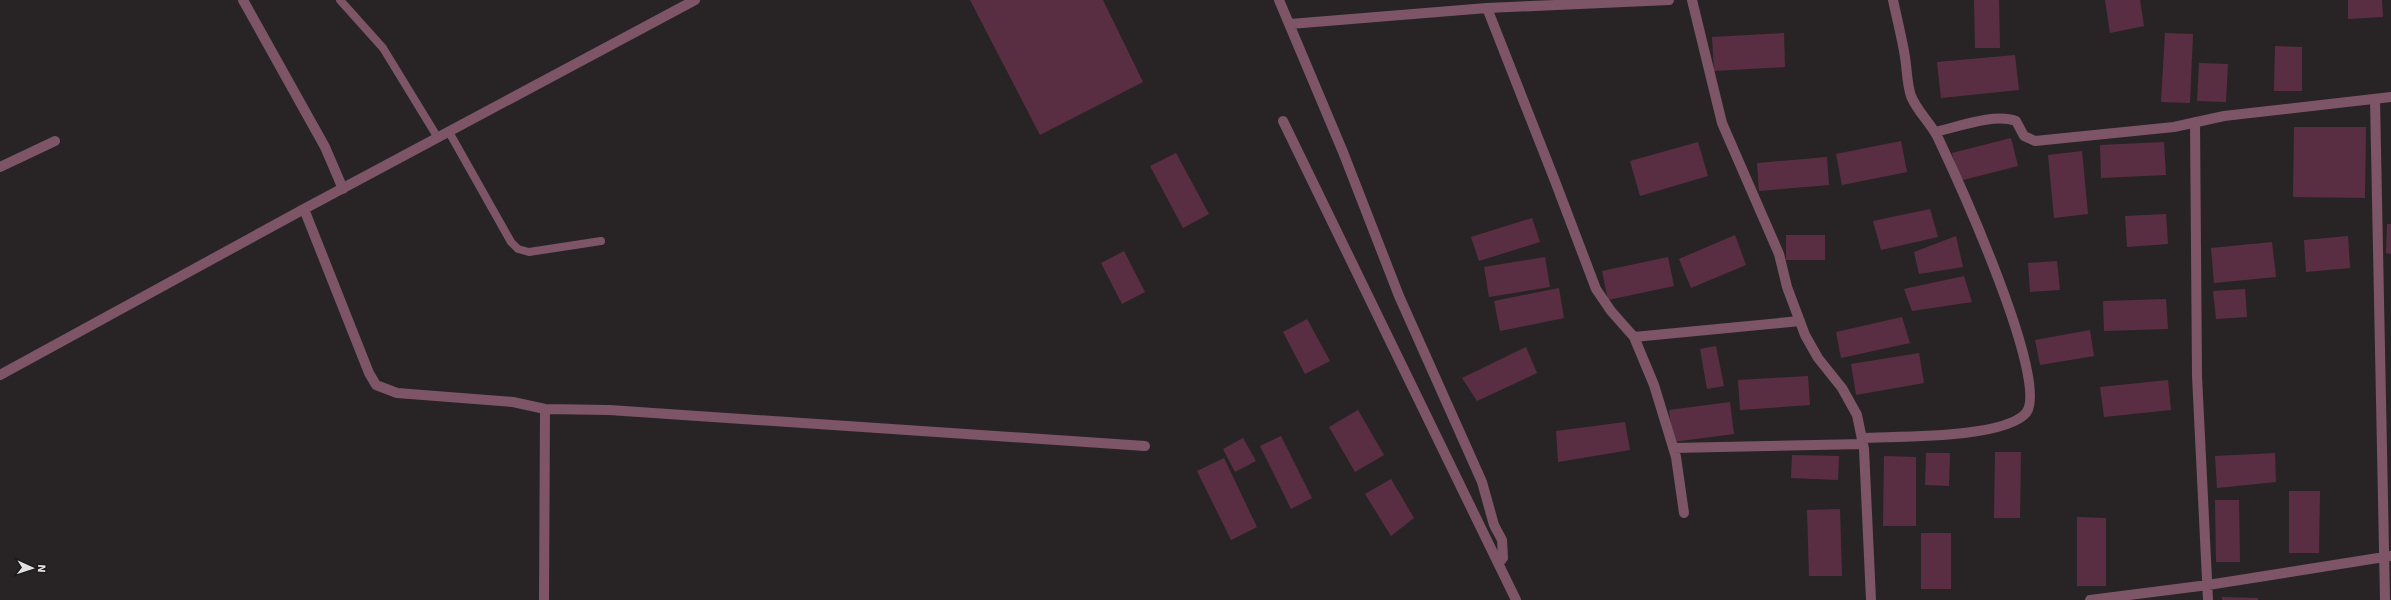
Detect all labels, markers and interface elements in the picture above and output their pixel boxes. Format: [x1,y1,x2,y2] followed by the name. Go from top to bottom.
[12,548,52,588] north arrow
[35,564,48,573] text: N

